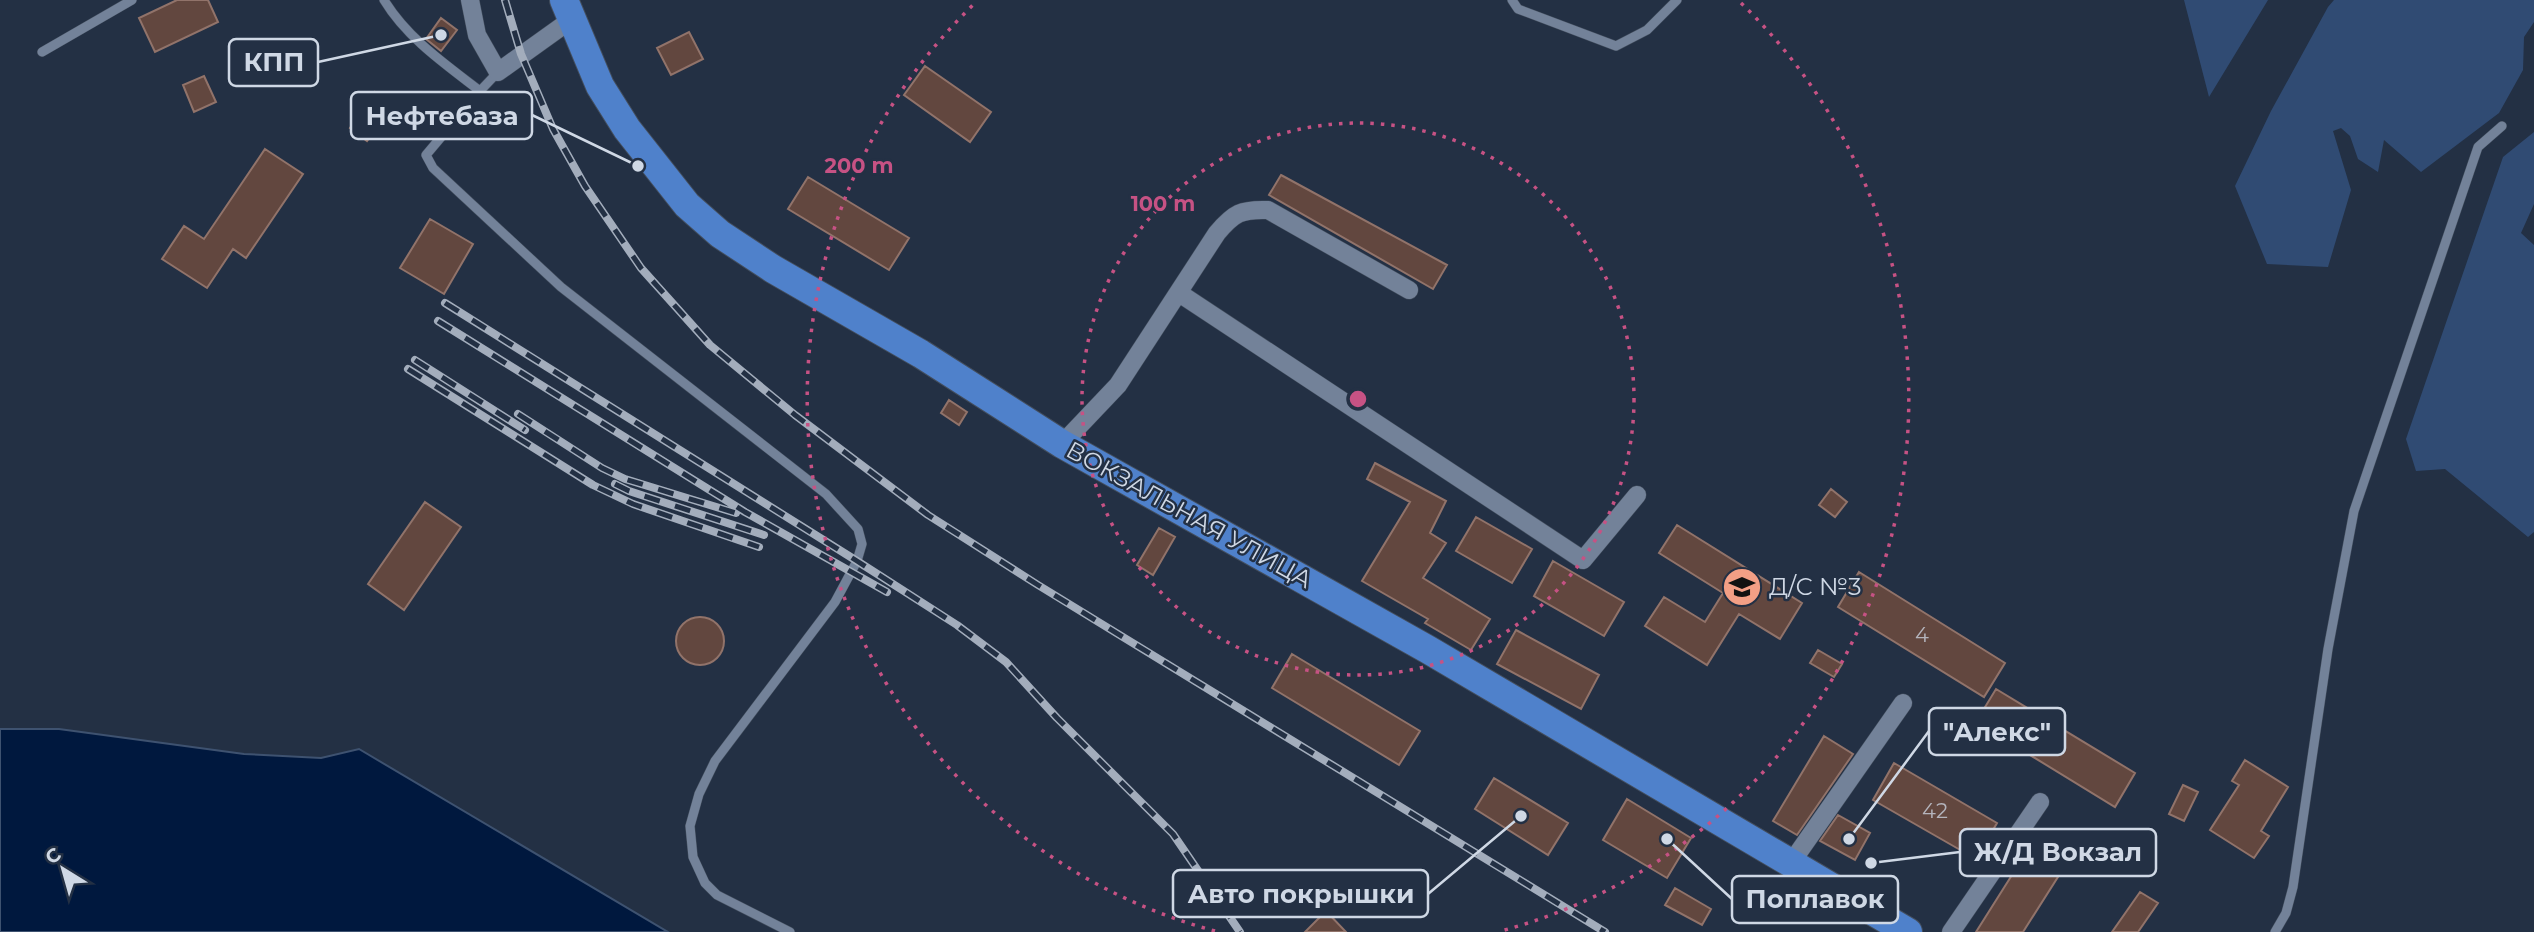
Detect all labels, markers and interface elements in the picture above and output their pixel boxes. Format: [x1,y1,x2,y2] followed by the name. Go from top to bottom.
[229,39,318,86] callout: КПП
[244,46,304,78] text: КПП
[351,92,532,139] callout: Нефтебаза
[366,100,518,132] text: Нефтебаза
[825,153,893,178] text: 200 m
[1131,191,1195,216] text: 100 m
[1346,387,1370,411] centre of rings
[1061,435,1317,594] street label: ВОКЗАЛЬНАЯ УЛИЦА
[1721,566,1763,608] school or university icon: Д/С №3
[1769,572,1861,601] place label: Д/С №3
[1915,622,1929,647] house number: 4
[1929,708,2065,755] callout: "Алекс"
[1943,716,2051,748] text: "Алекс"
[1922,798,1948,823] house number: 42
[1960,829,2156,876] callout: Ж/Д Вокзал
[28,834,98,904] north arrow
[1974,836,2142,868] text: Ж/Д Вокзал
[41,842,66,869] text: С
[1173,870,1428,917] callout: Авто покрышки
[1732,876,1898,923] callout: Поплавок
[1188,878,1414,910] text: Авто покрышки
[1746,883,1885,915] text: Поплавок

